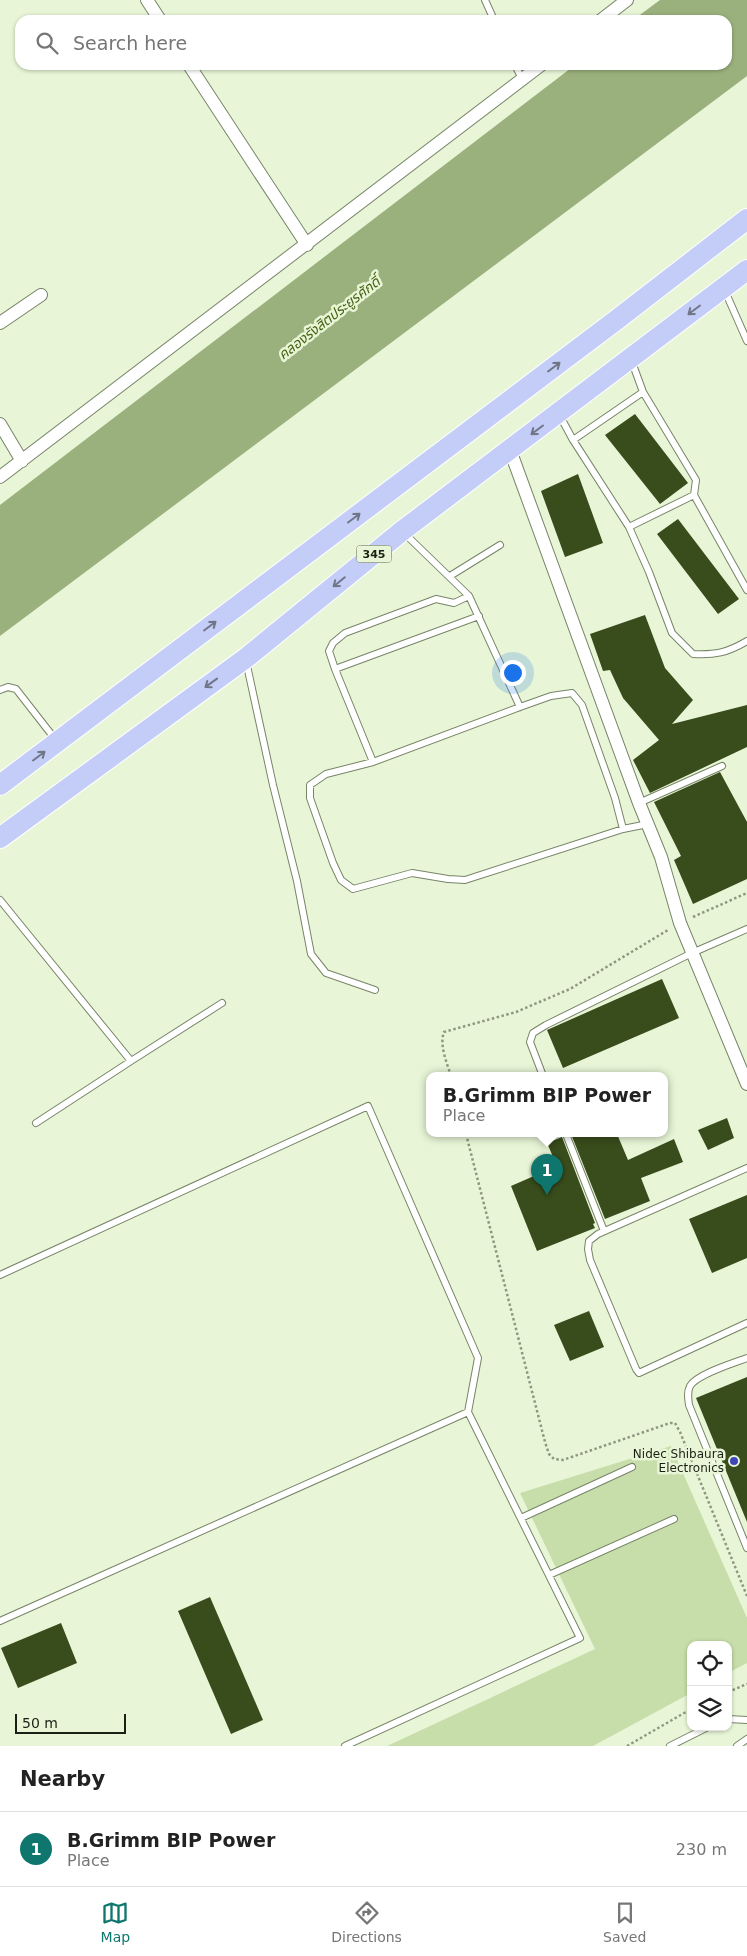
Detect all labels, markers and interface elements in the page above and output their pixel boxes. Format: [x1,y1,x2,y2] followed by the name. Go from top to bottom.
[15,15,732,70] search box
[33,29,61,57] icon: search
[73,32,187,54] text: Search here
[275,271,387,363] water label: คลองรังสิตประยูรศักดิ์
[687,305,701,315] one-way arrow
[547,362,561,372] one-way arrow
[530,425,544,435] one-way arrow
[347,512,360,523] one-way arrow
[356,546,392,562] road number: 345
[333,577,346,588] one-way arrow
[204,621,217,632] one-way arrow
[500,660,526,686] your location
[204,678,218,688] one-way arrow
[32,750,45,761] one-way arrow
[426,1072,668,1137] popup
[443,1084,651,1106] text: B.Grimm BIP Power
[443,1106,485,1125] text: Place
[531,1154,563,1195] pin: 1
[633,1447,724,1475] place label: Nidec Shibaura Electronics
[728,1455,740,1467] marker: Nidec Shibaura Electronics
[687,1641,732,1731] map controls
[687,1641,732,1686] button: locate
[687,1686,732,1731] button: layers
[15,1711,126,1734] scale bar
[22,1715,58,1731] text: 50 m
[20,1767,105,1791] text: Nearby
[67,1829,275,1851] text: B.Grimm BIP Power
[30,1840,42,1859] text: 1
[676,1840,727,1859] text: 230 m
[67,1851,110,1870] text: Place
[101,1899,130,1945] tab: Map
[331,1899,402,1945] tab: Directions
[603,1899,646,1945] tab: Saved

